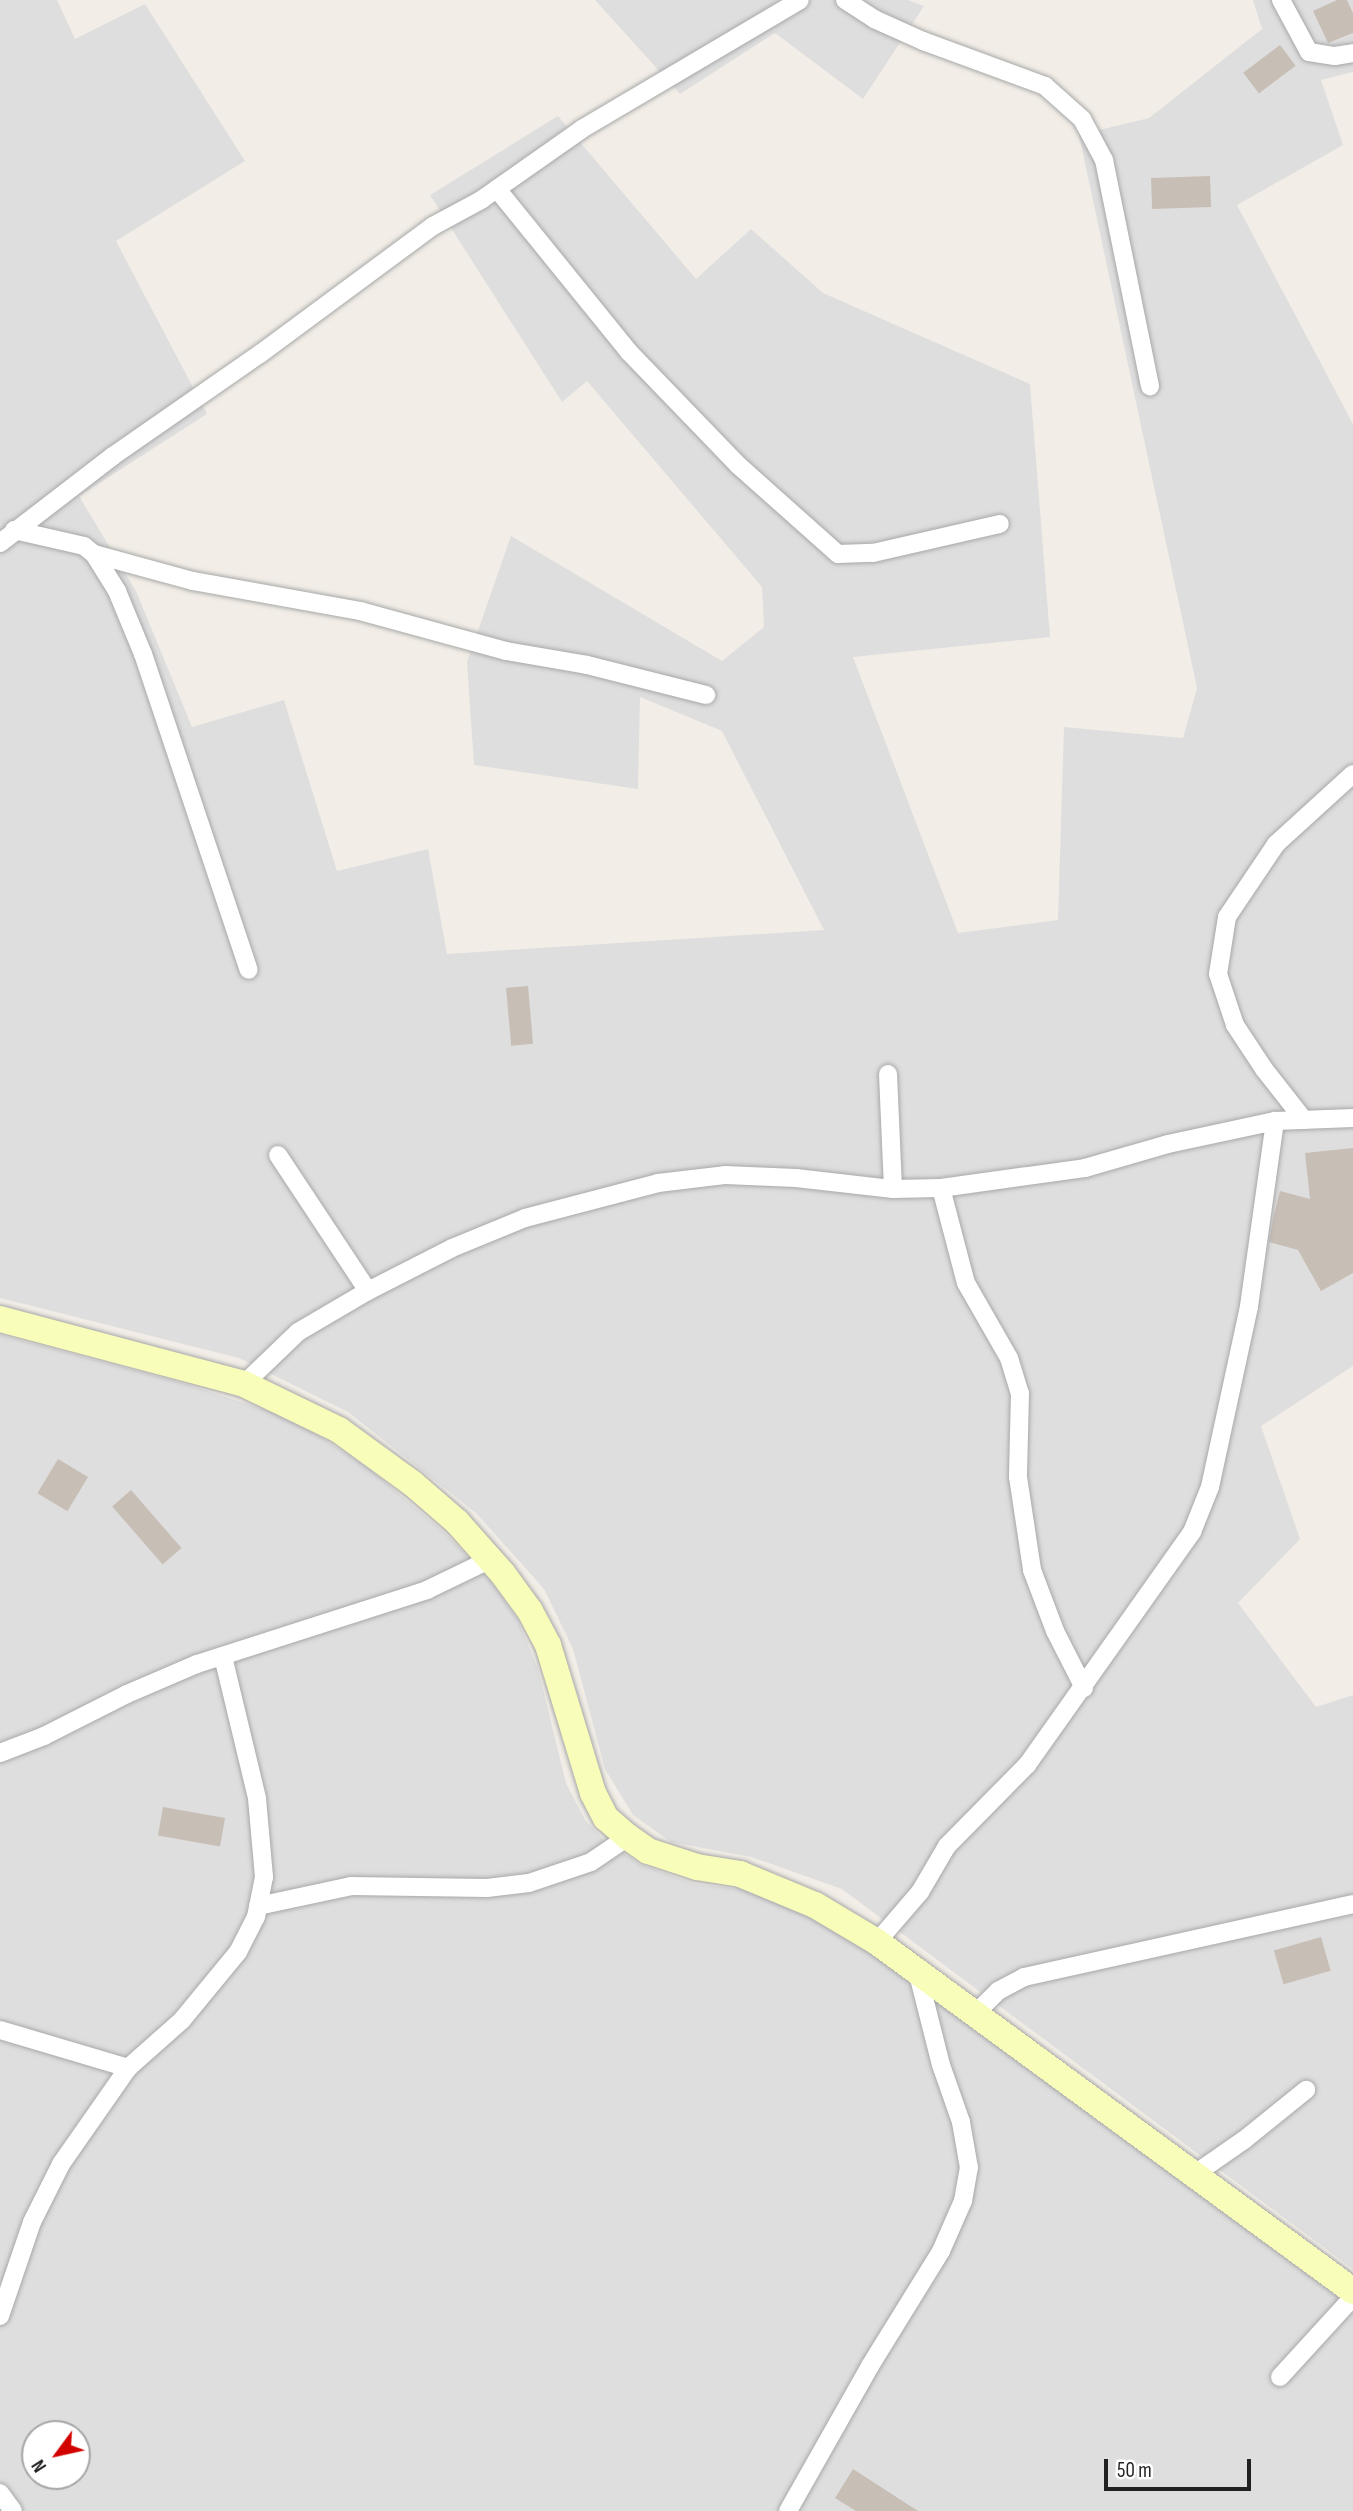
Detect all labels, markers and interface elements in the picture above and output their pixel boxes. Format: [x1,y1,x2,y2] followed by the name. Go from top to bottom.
[21,2420,91,2490] north arrow
[1108,2444,1255,2488] scale bar
[27,2455,52,2476] text: N
[1117,2458,1152,2483] text: 50 m

